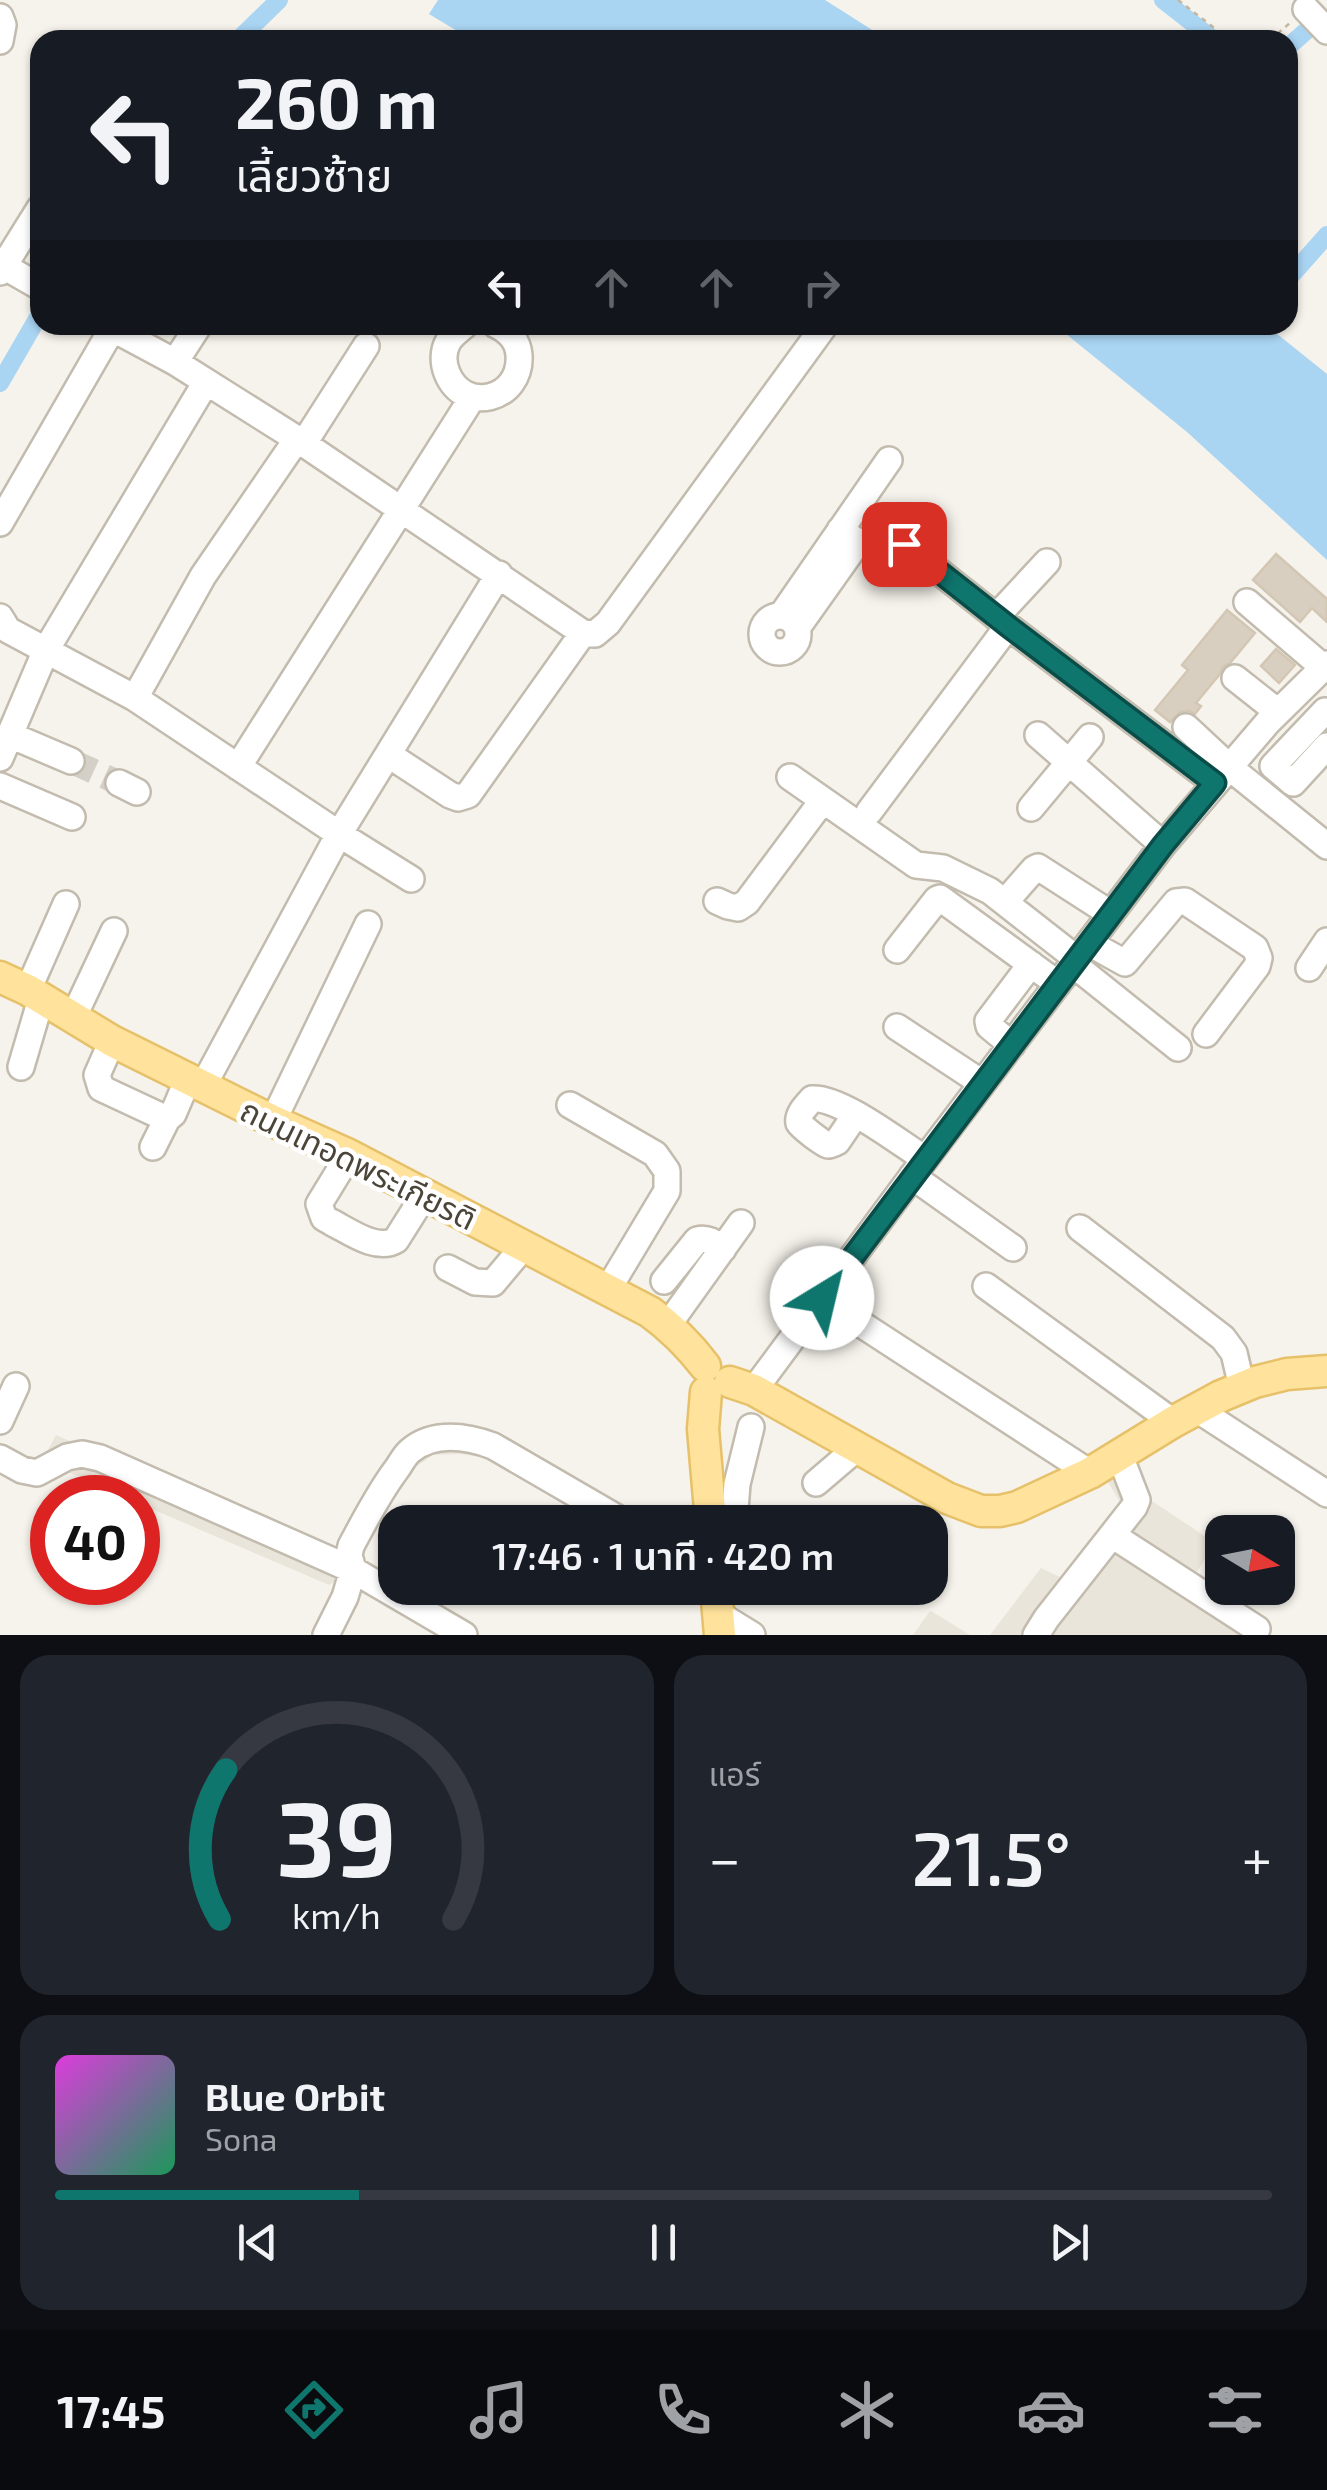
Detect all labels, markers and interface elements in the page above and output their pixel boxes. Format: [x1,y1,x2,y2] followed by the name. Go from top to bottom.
[235,59,438,143] text: 260 m
[70,70,200,200] icon: left
[235,147,392,201] text: เลี้ยวซ้าย
[479,260,534,315] icon: left
[584,260,639,315] icon: ahead
[689,260,744,315] icon: ahead
[794,260,849,315] icon: right
[862,502,947,587] pin
[877,517,932,572] icon: arrive
[235,1089,483,1237] street label: ถนนเทอดพระเกียรติ
[770,1246,874,1350] position arrow
[30,1475,160,1605] speed limit sign: 40
[1205,1515,1295,1605] north arrow
[1205,1515,1295,1605] map controls
[492,1532,834,1578] text: 17:46 · 1 นาที · 420 m
[709,1754,760,1792] text: แอร์
[277,1773,397,1898] text: 39
[911,1811,1071,1901] text: 21.5°
[709,1824,741,1890] text: −
[1242,1824,1272,1890] text: +
[292,1893,381,1936] text: km/h
[205,2073,385,2119] text: Blue Orbit
[205,2119,277,2157] text: Sona
[230,2215,285,2270] icon: previous
[636,2215,691,2270] icon: pause
[1042,2215,1097,2270] icon: next
[279,2375,349,2445] icon: directions
[464,2375,534,2445] icon: music
[648,2375,718,2445] icon: phone
[832,2375,902,2445] icon: climate
[1016,2375,1086,2445] icon: car
[1200,2375,1270,2445] icon: filters
[57,2383,165,2437] text: 17:45

